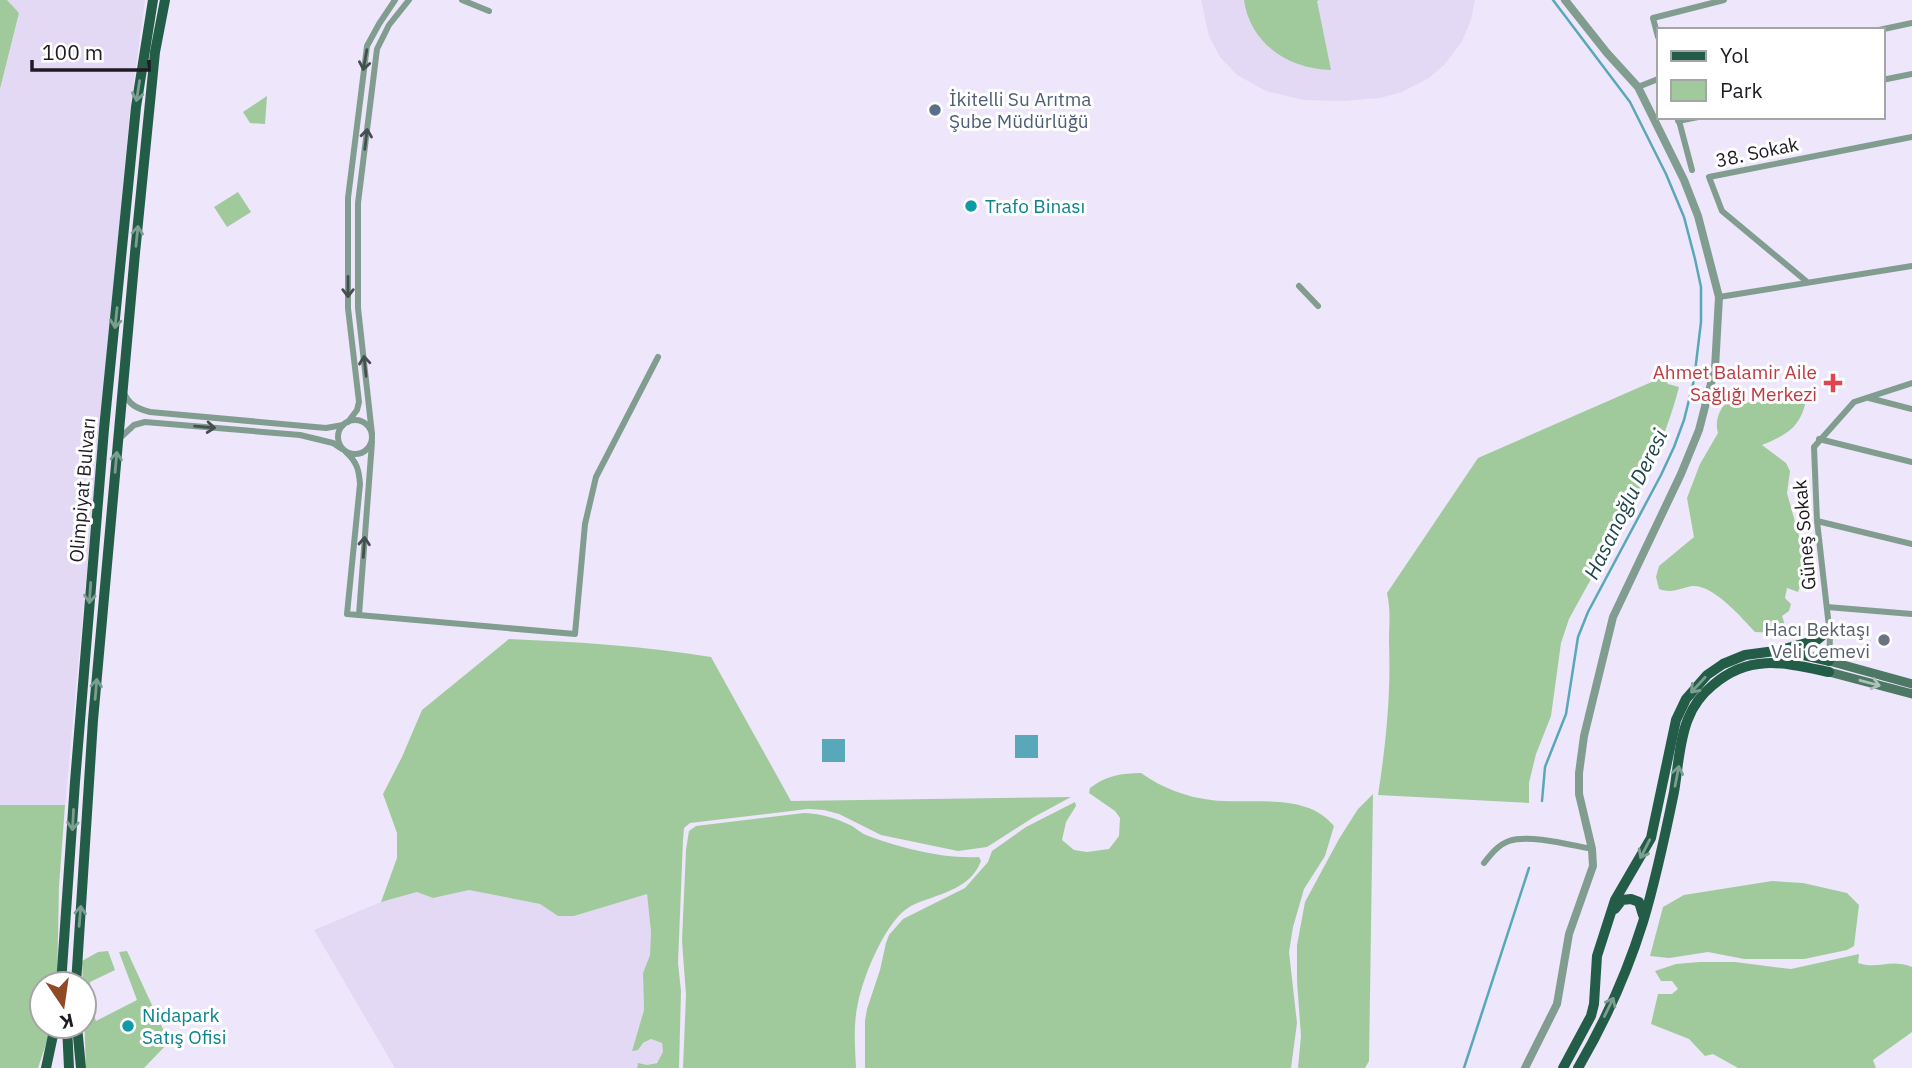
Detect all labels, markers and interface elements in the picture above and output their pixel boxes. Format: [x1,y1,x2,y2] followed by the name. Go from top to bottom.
[32,28,149,72] scale bar
[1657,28,1884,119] legend
[42,38,103,66] text: 100 m
[1720,41,1749,69] text: Yol
[357,48,371,71] one-way arrow
[1720,76,1763,104] text: Park
[131,80,144,102] one-way arrow
[949,87,1091,133] place label: İkitelli Su Arıtma Şube Müdürlüğü
[927,102,943,118] marker: İkitelli Su Arıtma Şube Müdürlüğü
[359,128,372,151] one-way arrow
[1713,132,1801,172] street label: 38. Sokak
[985,194,1085,218] place label: Trafo Binası
[963,198,979,214] marker: Trafo Binası
[130,225,143,248] one-way arrow
[341,275,355,298] one-way arrow
[110,306,123,329] one-way arrow
[358,355,371,378] one-way arrow
[1653,360,1817,406] place label: Ahmet Balamir Aile Sağlığı Merkezi
[1823,373,1843,393] marker: Ahmet Balamir Aile Sağlığı Merkezi
[64,416,100,564] street label: Olimpiyat Bulvarı
[193,421,216,434] one-way arrow
[1577,424,1674,584] water label: Hasanoğlu Deresi
[110,452,123,474] one-way arrow
[1787,479,1821,591] street label: Güneş Sokak
[358,536,371,559] one-way arrow
[83,581,96,604] one-way arrow
[1764,617,1870,663] place label: Hacı Bektaşı Veli Cemevi
[1876,632,1892,648] marker: Hacı Bektaşı Veli Cemevi
[1690,676,1706,694] one-way arrow
[1859,677,1881,690] one-way arrow
[90,678,103,701] one-way arrow
[1670,765,1684,788] one-way arrow
[66,808,79,831] one-way arrow
[1637,838,1651,859] one-way arrow
[74,905,87,928] one-way arrow
[28,970,98,1040] north arrow
[1603,997,1617,1018] one-way arrow
[142,1003,227,1049] place label: Nidapark Satış Ofisi
[58,1008,76,1035] text: K
[120,1018,136,1034] marker: Nidapark Satış Ofisi

